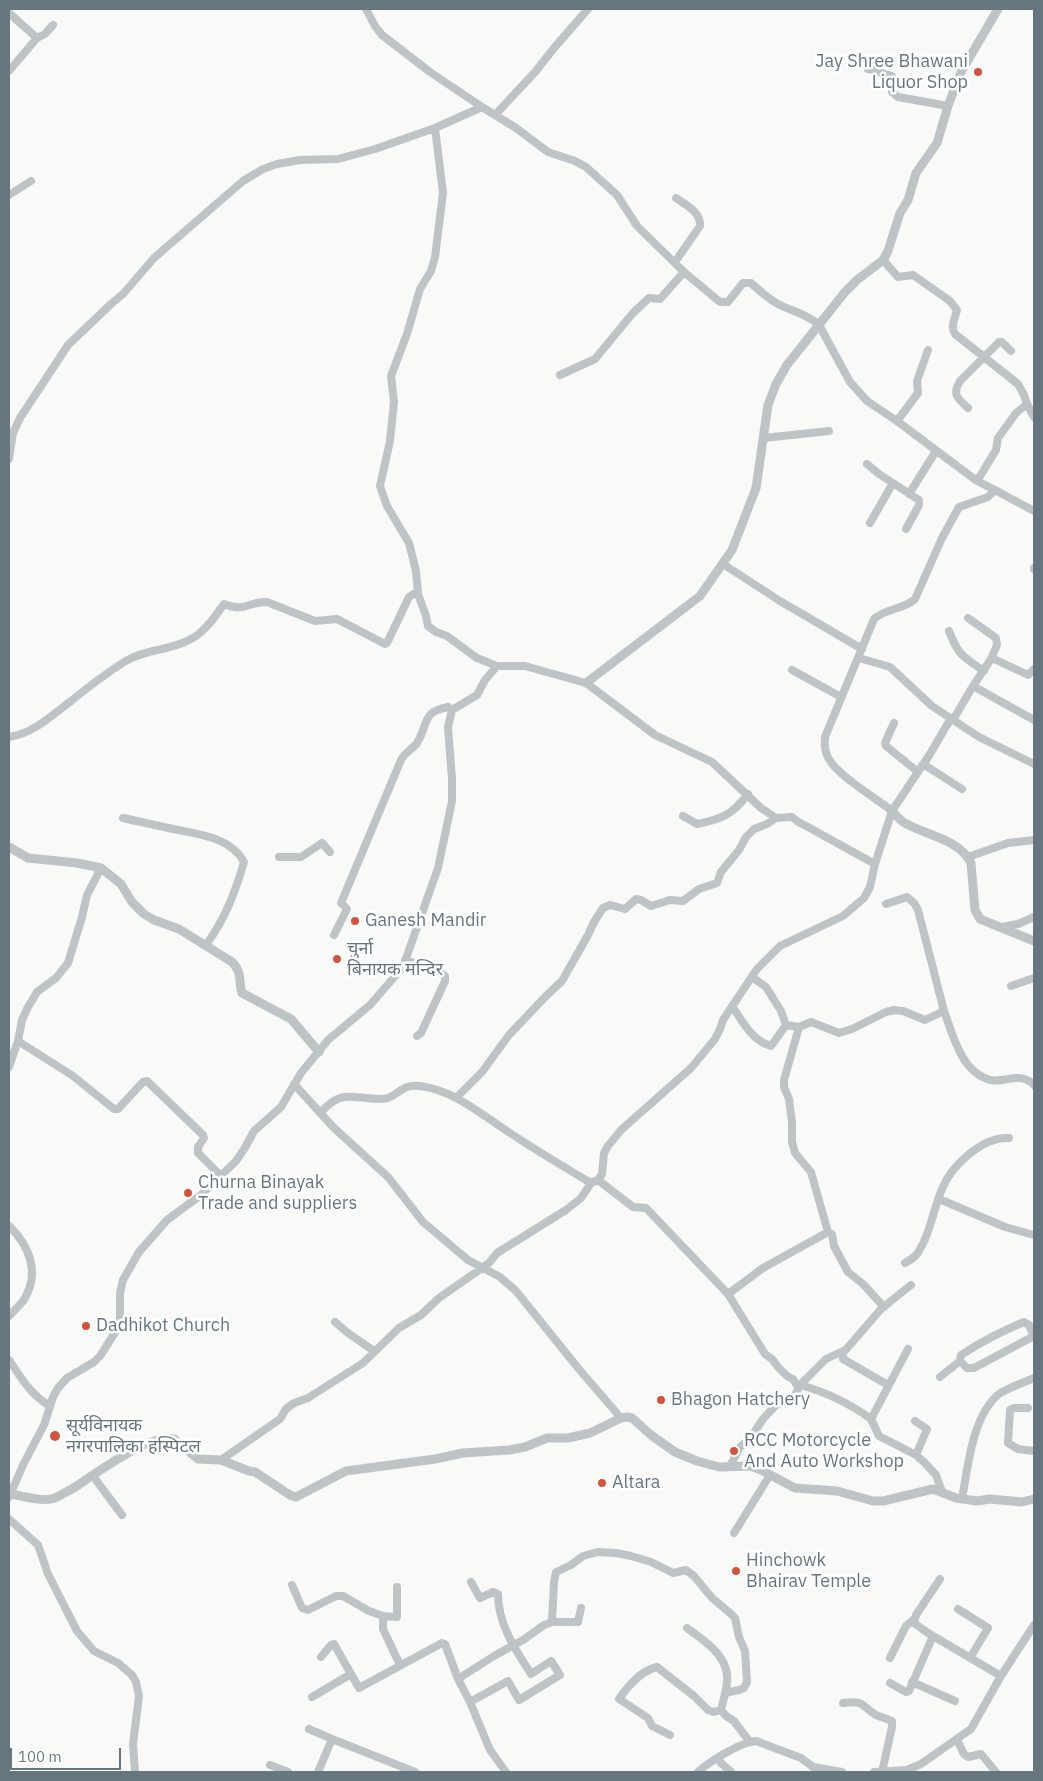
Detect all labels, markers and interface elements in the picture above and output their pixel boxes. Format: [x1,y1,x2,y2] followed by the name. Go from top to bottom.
[815,51,968,94] place label: Jay Shree Bhawani Liquor Shop
[972,66,984,78] marker: Jay Shree Bhawani Liquor Shop
[365,910,486,932] place label: Ganesh Mandir
[349,915,361,927] marker: Ganesh Mandir
[347,938,443,981] place label: चुर्ना बिनायक मन्दिर
[331,953,343,965] marker: चुर्ना बिनायक मन्दिर
[198,1172,357,1214] place label: Churna Binayak Trade and suppliers
[182,1187,194,1199] marker: Churna Binayak Trade and suppliers
[96,1315,230,1337] place label: Dadhikot Church
[80,1320,92,1332] marker: Dadhikot Church
[671,1389,810,1411] place label: Bhagon Hatchery
[655,1394,667,1406] marker: Bhagon Hatchery
[66,1415,201,1458] place label: सूर्यविनायक नगरपालिका हस्पिटल
[48,1429,62,1443] marker: सूर्यविनायक नगरपालिका हस्पिटल
[744,1430,904,1472] place label: RCC Motorcycle And Auto Workshop
[728,1445,740,1457] marker: RCC Motorcycle And Auto Workshop
[612,1472,660,1494] place label: Altara
[596,1477,608,1489] marker: Altara
[746,1550,871,1592] place label: Hinchowk Bhairav Temple
[730,1565,742,1577] marker: Hinchowk Bhairav Temple
[12,1738,124,1770] scale bar
[18,1747,62,1766] text: 100 m

